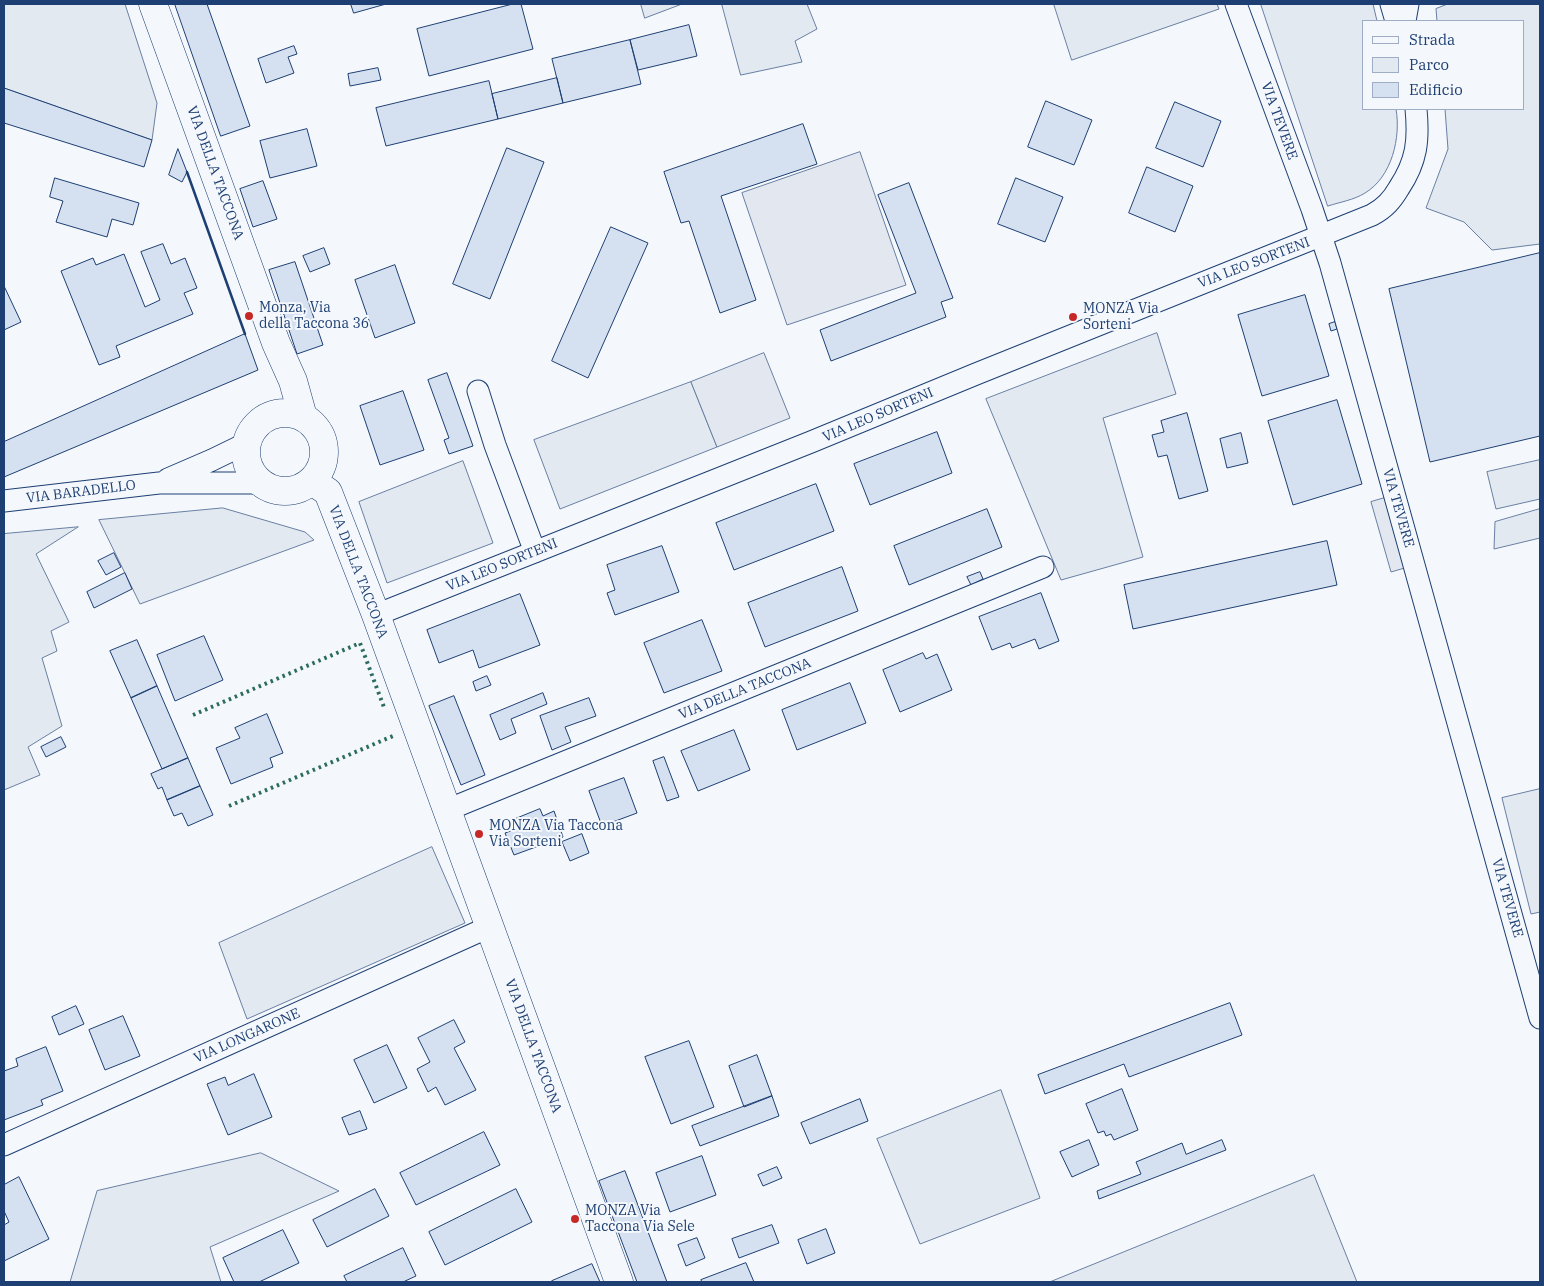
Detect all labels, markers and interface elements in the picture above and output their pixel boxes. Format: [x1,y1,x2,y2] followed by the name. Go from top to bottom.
[1362,20,1524,110] legend
[1409,30,1455,49] text: Strada
[1409,55,1449,74] text: Parco
[1257,80,1301,162] street label: VIA TEVERE
[1409,80,1463,99] text: Edificio
[183,104,247,242] street label: VIA DELLA TACCONA
[1196,234,1312,292] street label: VIA LEO SORTENI
[259,300,369,332] place label: Monza, Via della Taccona 36
[1083,301,1159,334] place label: MONZA Via Sorteni
[243,310,255,322] marker: Monza, Via della Taccona 36
[1067,311,1079,323] marker: MONZA Via Sorteni
[820,384,936,446] street label: VIA LEO SORTENI
[1379,466,1417,550] street label: VIA TEVERE
[25,477,137,507] street label: VIA BARADELLO
[325,503,391,641] street label: VIA DELLA TACCONA
[444,535,560,595] street label: VIA LEO SORTENI
[676,655,814,723] street label: VIA DELLA TACCONA
[489,818,623,850] place label: MONZA Via Taccona Via Sorteni
[473,828,485,840] marker: MONZA Via Taccona Via Sorteni
[1488,856,1526,940] street label: VIA TEVERE
[501,977,565,1115] street label: VIA DELLA TACCONA
[191,1005,303,1067] street label: VIA LONGARONE
[585,1203,695,1236] place label: MONZA Via Taccona Via Sele
[569,1213,581,1225] marker: MONZA Via Taccona Via Sele

